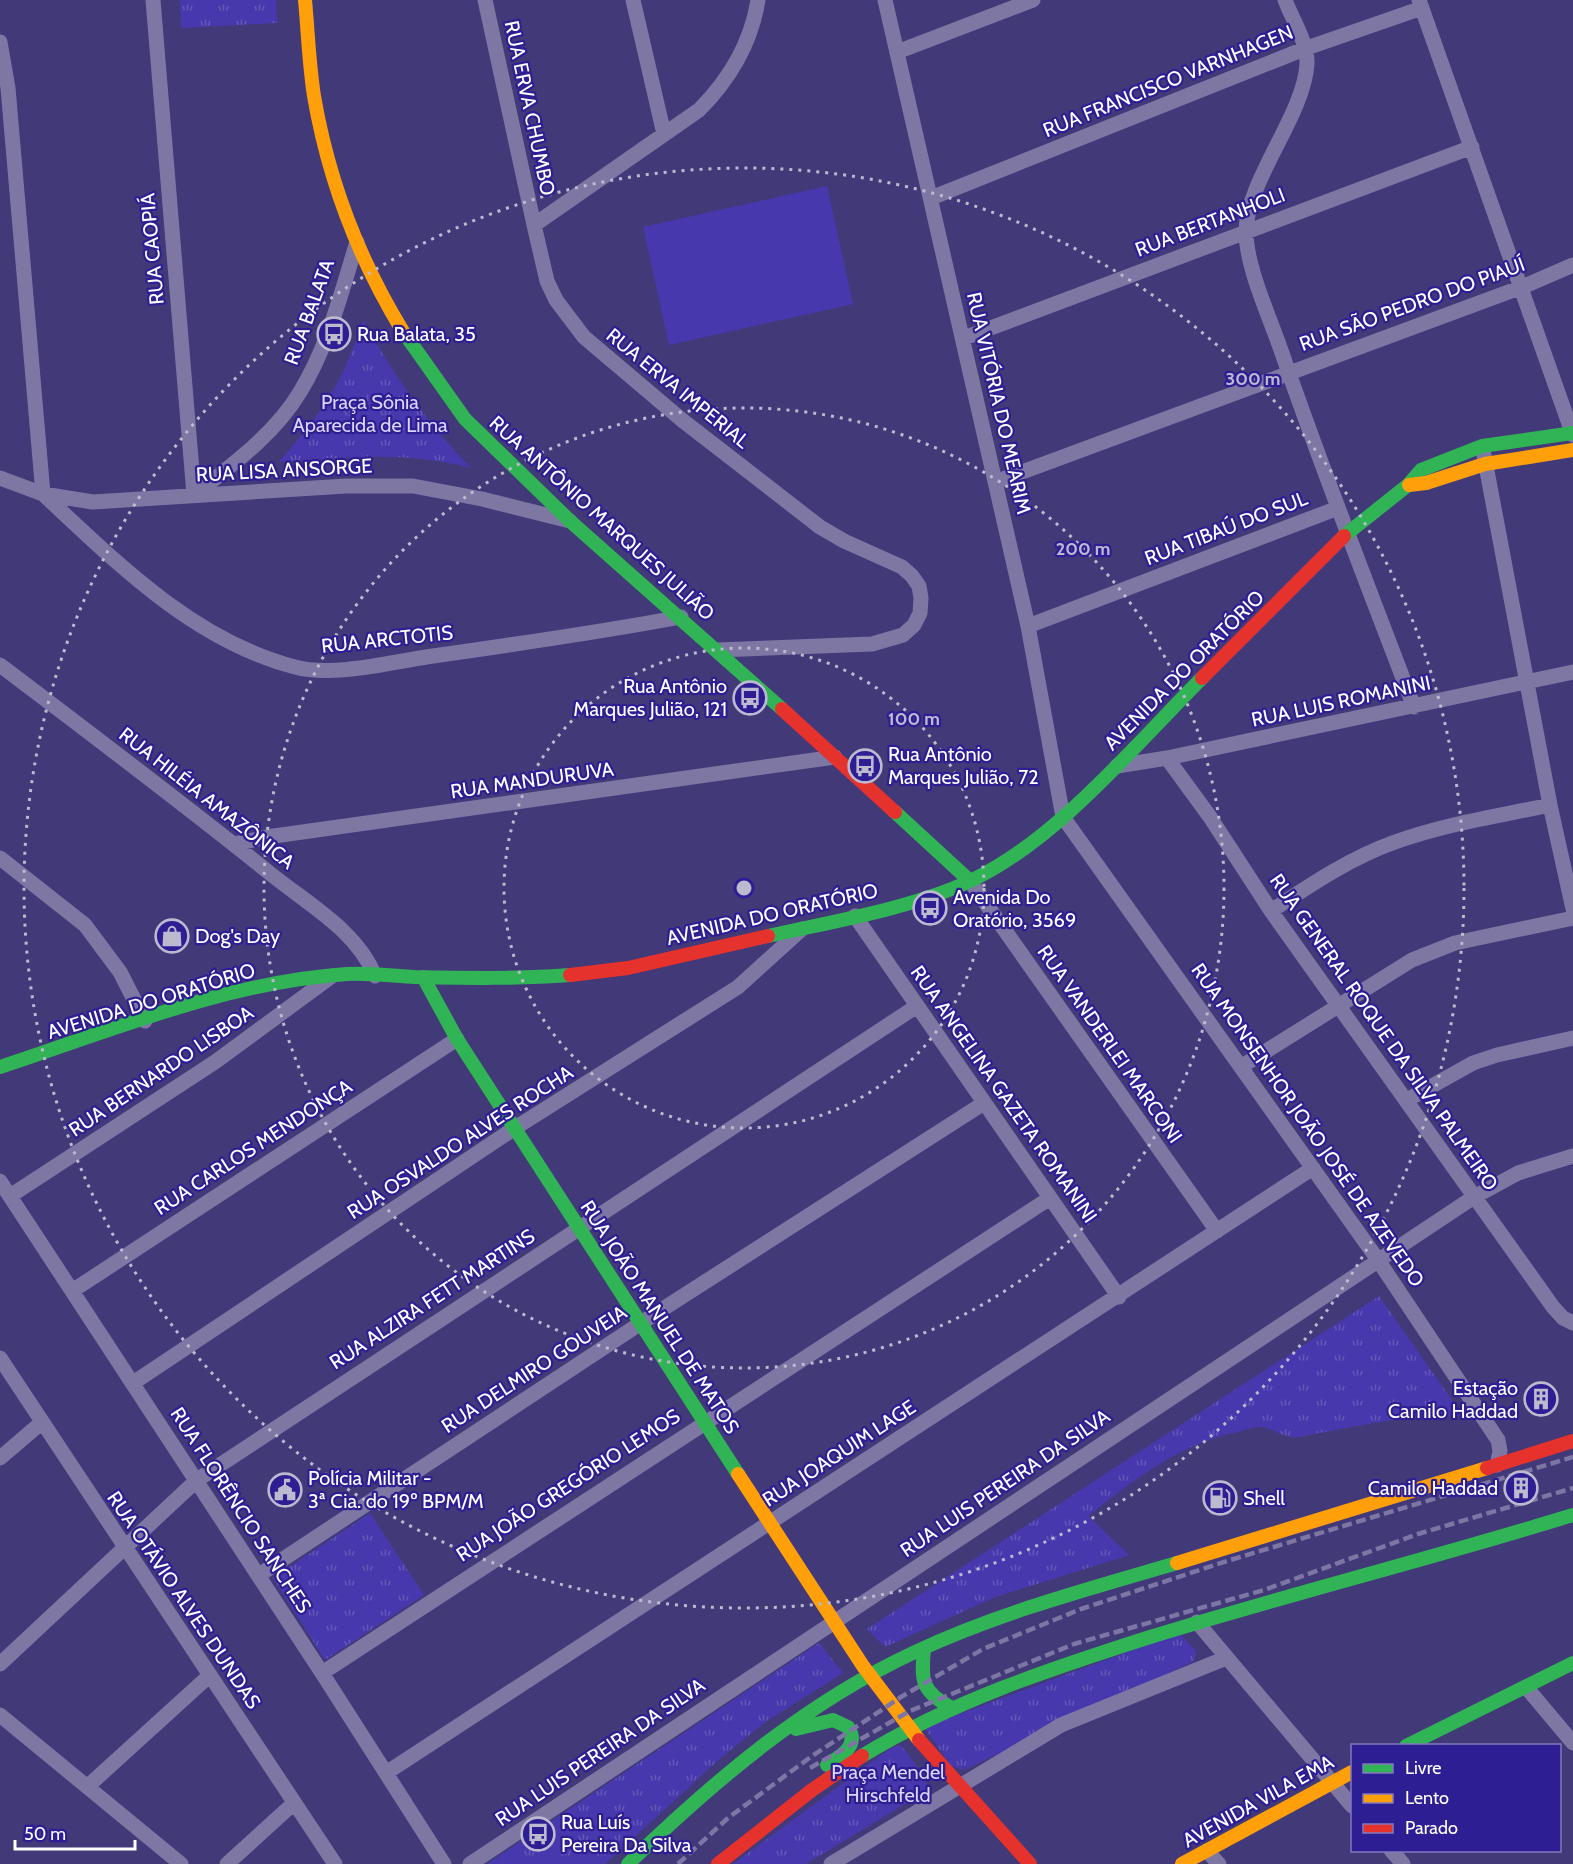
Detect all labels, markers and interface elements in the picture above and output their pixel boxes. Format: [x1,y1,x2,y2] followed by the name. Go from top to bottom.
[500,18,560,198] street label: RUA ERVA CHUMBO
[1039,20,1297,142] street label: RUA FRANCISCO VARNHAGEN
[1132,182,1288,262] street label: RUA BERTANHOLI
[135,192,169,306] street label: RUA CAOPIÁ
[1296,252,1528,356] street label: RUA SÃO PEDRO DO PIAUÍ
[279,255,339,368] street label: RUA BALATA
[962,290,1036,516] street label: RUA VITÓRIA DO MEARIM
[316,316,352,352] bus stop icon: Rua Balata, 35
[357,322,476,346] place label: Rua Balata, 35
[602,323,754,453] street label: RUA ERVA IMPERIAL
[1226,368,1280,390] text: 300 m
[292,390,448,437] park label: Praça Sônia Aparecida de Lima
[485,411,719,625] street label: RUA ANTÔNIO MARQUES JULIÃO
[195,453,373,487] street label: RUA LISA ANSORGE
[1141,486,1311,570] street label: RUA TIBAÚ DO SUL
[1056,538,1110,560] text: 200 m
[1099,585,1269,755] street label: AVENIDA DO ORATÓRIO
[320,620,454,658] street label: RUA ARCTOTIS
[1249,670,1433,732] street label: RUA LUIS ROMANINI
[573,674,727,721] place label: Rua Antônio Marques Julião, 121
[732,680,768,716] bus stop icon: Rua Antônio Marques Julião, 121
[888,708,940,730] text: 100 m
[115,722,300,874] street label: RUA HILÉIA AMAZÔNICA
[888,742,1039,789] place label: Rua Antônio Marques Julião, 72
[847,748,883,784] bus stop icon: Rua Antônio Marques Julião, 72
[449,757,616,803] street label: RUA MANDURUVA
[1265,869,1503,1195] street label: RUA GENERAL ROQUE DA SILVA PALMEIRO
[664,878,880,950] street label: AVENIDA DO ORATÓRIO
[734,878,754,898] centre of rings
[953,885,1076,932] place label: Avenida Do Oratório, 3569
[912,890,948,926] bus stop icon: Avenida Do Oratório, 3569
[154,918,190,954] shop icon: Dog's Day
[195,924,280,948] place label: Dog's Day
[1032,940,1188,1148] street label: RUA VANDERLEI MARCONI
[44,958,258,1044] street label: AVENIDA DO ORATÓRIO
[1187,959,1429,1291] street label: RUA MONSENHOR JOÃO JOSÉ DE AZEVEDO
[906,961,1102,1227] street label: RUA ANGELINA GAZETA ROMANINI
[64,1000,258,1142] street label: RUA BERNARDO LISBOA
[343,1060,578,1224] street label: RUA OSVALDO ALVES ROCHA
[150,1074,357,1220] street label: RUA CARLOS MENDONÇA
[576,1196,745,1438] street label: RUA JOÃO MANUEL DE MATOS
[325,1224,539,1374] street label: RUA ALZIRA FETT MARTINS
[437,1300,632,1438] street label: RUA DELMIRO GOUVEIA
[1388,1376,1518,1423] place label: Estação Camilo Haddad
[1523,1381,1559,1417] building icon: Estação Camilo Haddad
[758,1395,920,1511] street label: RUA JOAQUIM LAGE
[166,1403,317,1618] street label: RUA FLORÊNCIO SANCHES
[452,1403,685,1566] street label: RUA JOÃO GREGÓRIO LEMOS
[896,1403,1115,1562] street label: RUA LUIS PEREIRA DA SILVA
[308,1466,484,1513] place label: Polícia Militar - 3ª Cia. do 19º BPM/M
[1503,1470,1539,1506] building icon: Camilo Haddad
[267,1472,303,1508] public building icon: Polícia Militar - 3ª Cia. do 19º BPM/M
[1368,1476,1498,1500] place label: Camilo Haddad
[1202,1480,1238,1516] fuel station icon: Shell
[1243,1486,1285,1510] place label: Shell
[102,1487,266,1714] street label: RUA OTÁVIO ALVES DUNDAS
[491,1672,710,1831] street label: RUA LUIS PEREIRA DA SILVA
[1351,1744,1561,1852] legend
[1178,1749,1338,1852] street label: AVENIDA VILA EMA
[1405,1757,1441,1779] text: Livre
[831,1760,945,1807] park label: Praça Mendel Hirschfeld
[1405,1787,1449,1809] text: Lento
[561,1810,692,1857] place label: Rua Luís Pereira Da Silva
[15,1813,135,1851] scale bar
[520,1816,556,1852] bus stop icon: Rua Luís Pereira Da Silva
[1405,1817,1458,1839] text: Parado
[24,1823,66,1845] text: 50 m

